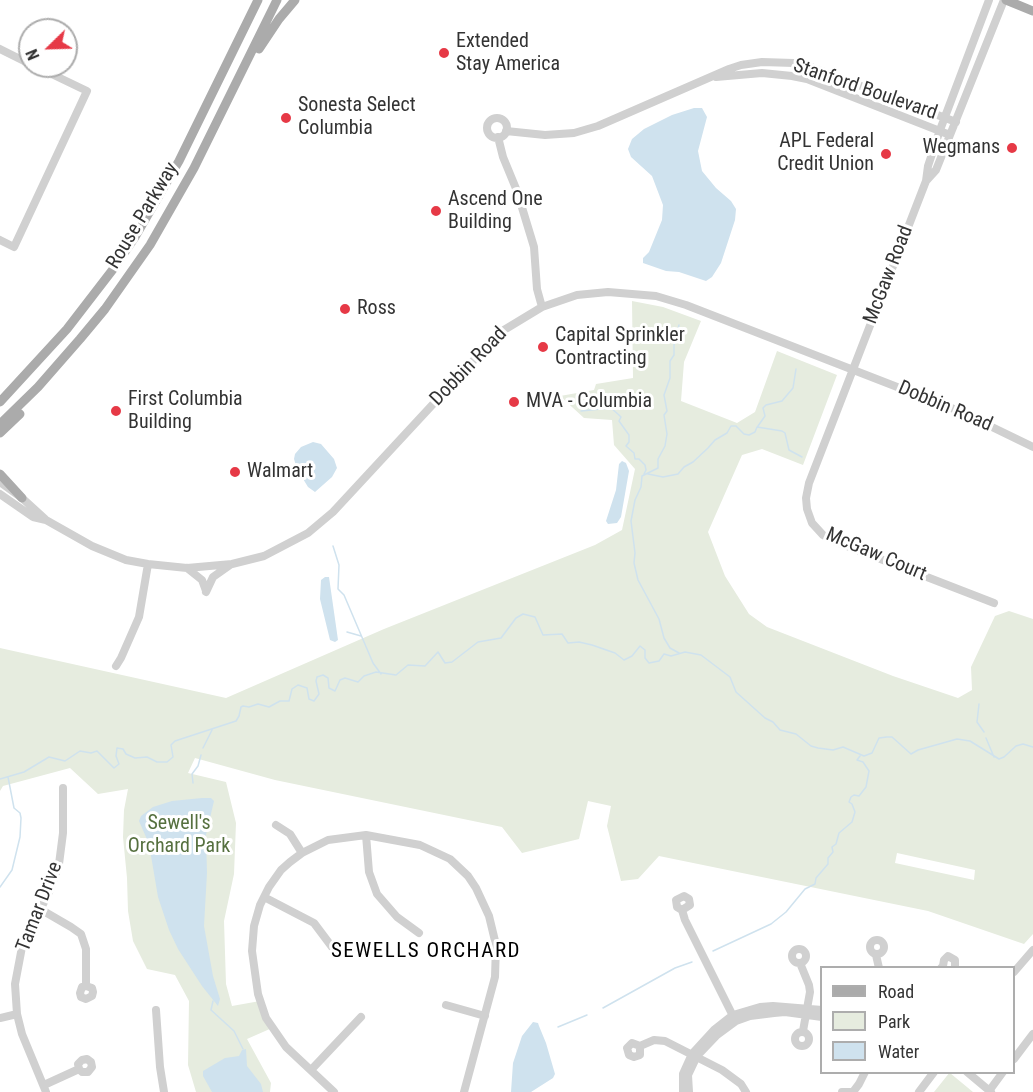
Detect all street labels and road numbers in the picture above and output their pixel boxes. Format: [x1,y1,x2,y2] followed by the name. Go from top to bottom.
[790,54,940,126] street label: Stanford Boulevard
[102,158,184,274] street label: Rouse Parkway
[859,222,919,328] street label: McGaw Road
[426,323,512,411] street label: Dobbin Road
[894,376,996,438] street label: Dobbin Road
[822,523,930,587] street label: McGaw Court
[12,859,68,955] street label: Tamar Drive

